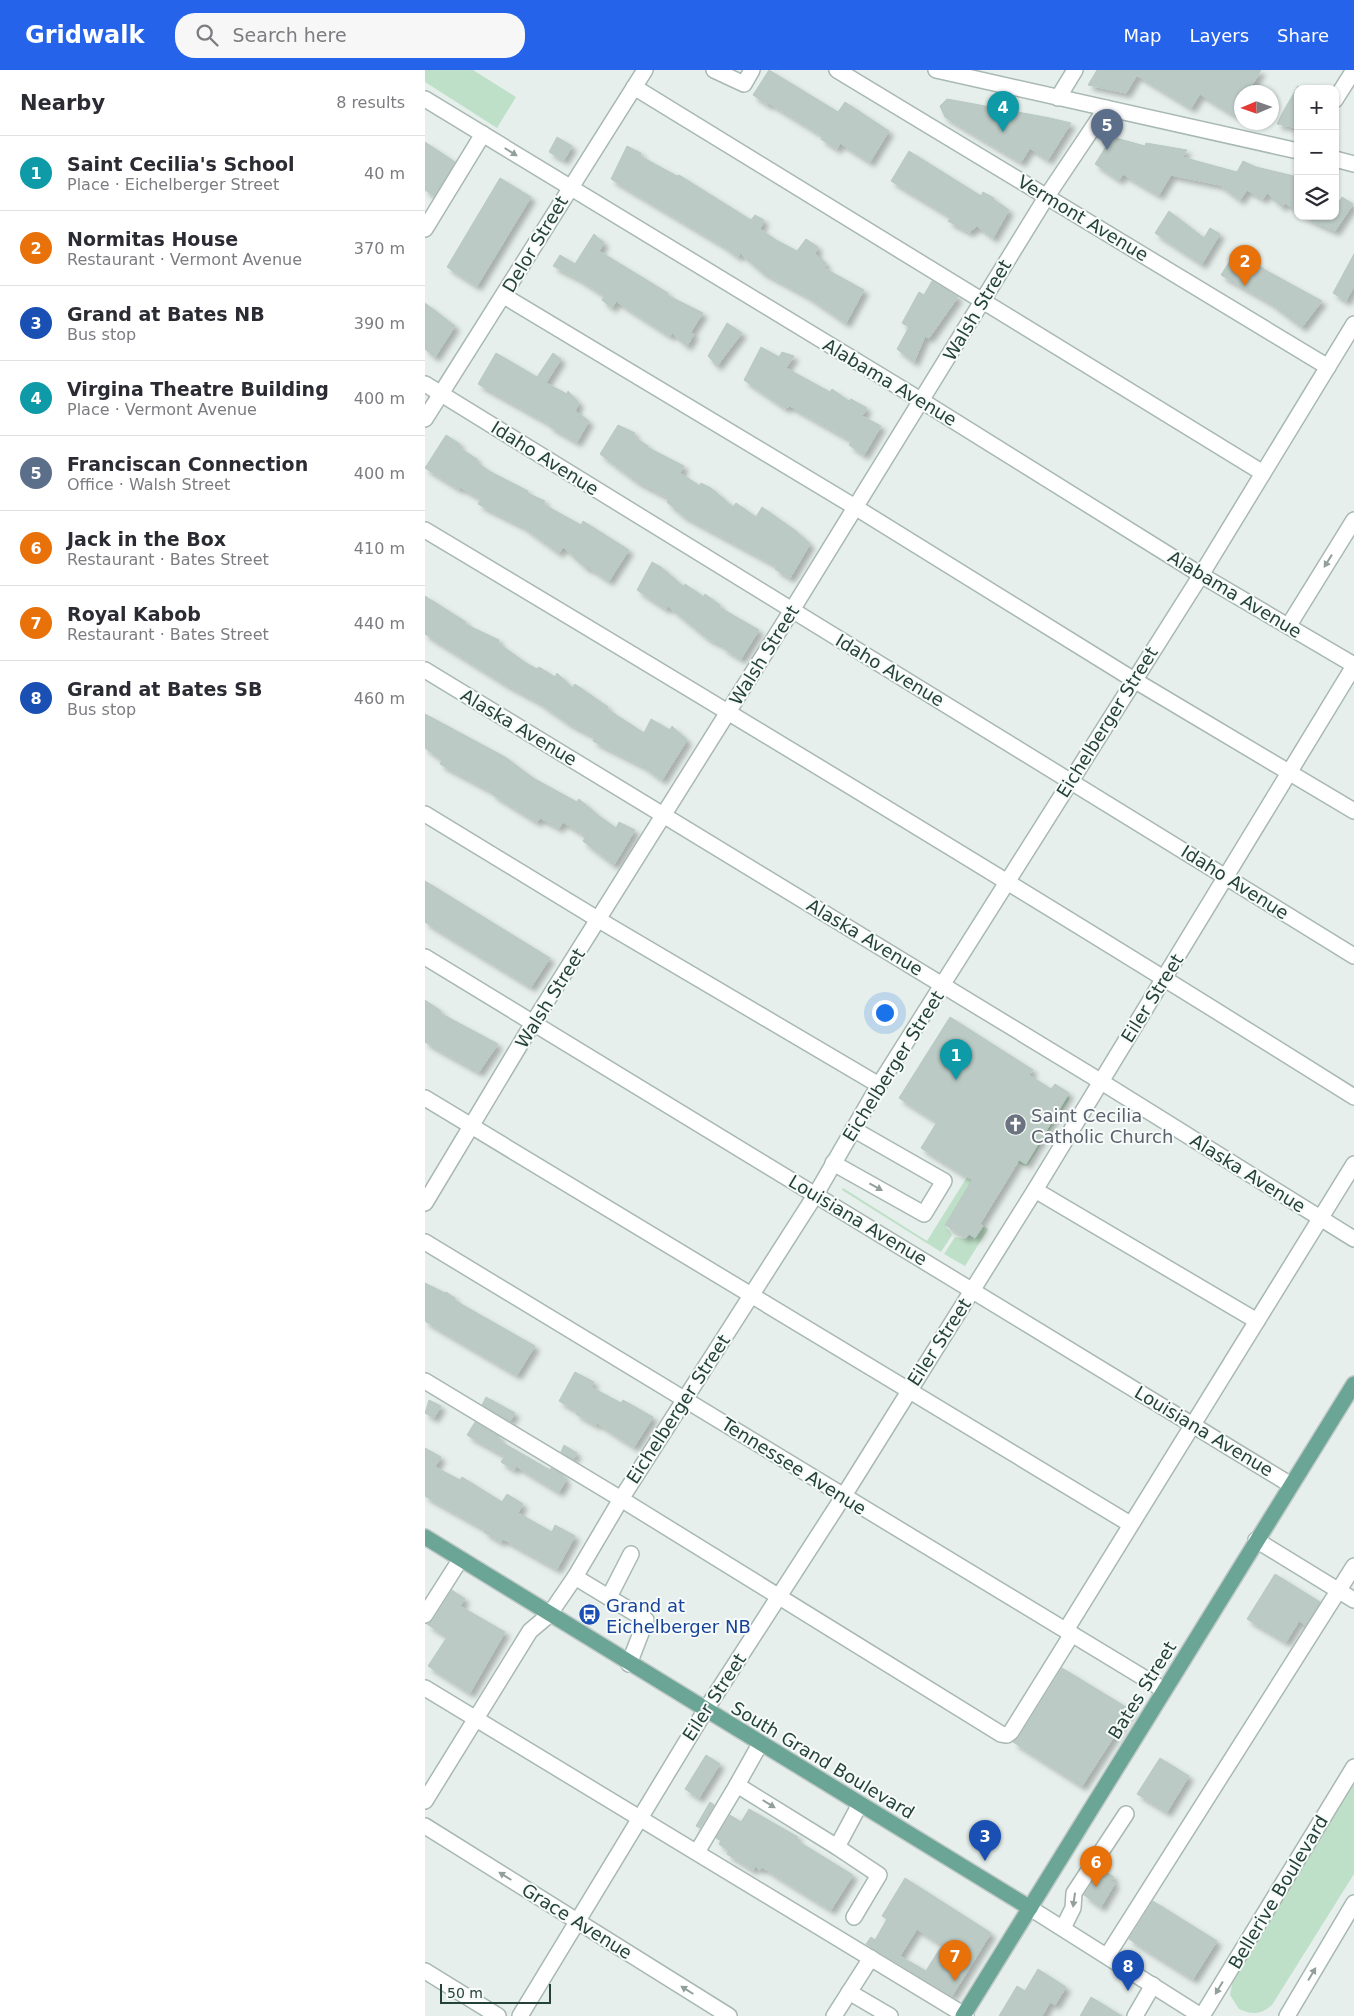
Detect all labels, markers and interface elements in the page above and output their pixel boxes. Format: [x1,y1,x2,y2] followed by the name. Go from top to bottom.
[175,13,525,58] search box
[25,21,145,49] text: Gridwalk
[193,21,221,49] icon: search
[233,24,347,46] text: Search here
[1123,25,1161,46] text: Map
[1189,25,1249,46] text: Layers
[1277,25,1329,46] text: Share
[1234,85,1279,130] north arrow
[1294,85,1339,220] map controls
[1294,85,1339,130] button: +
[20,91,105,115] text: Nearby
[987,91,1019,132] pin: 4
[336,93,405,112] text: 8 results
[1091,109,1123,150] pin: 5
[1294,130,1339,175] button: −
[505,147,518,156] one-way arrow
[67,153,295,175] text: Saint Cecilia's School
[30,164,42,183] text: 1
[364,164,405,183] text: 40 m
[1014,171,1152,265] street label: Vermont Avenue
[67,175,279,194] text: Place · Eichelberger Street
[1294,175,1339,220] button: layers
[498,192,572,296] street label: Delor Street
[67,228,238,250] text: Normitas House
[30,239,42,258] text: 2
[354,239,405,258] text: 370 m
[1229,245,1261,286] pin: 2
[67,250,302,269] text: Restaurant · Vermont Avenue
[939,256,1015,364] street label: Walsh Street
[67,303,265,325] text: Grand at Bates NB
[30,314,42,333] text: 3
[354,314,405,333] text: 390 m
[67,325,136,344] text: Bus stop
[819,334,961,430] street label: Alabama Avenue
[67,378,329,400] text: Virgina Theatre Building
[30,389,42,408] text: 4
[354,389,405,408] text: 400 m
[67,400,257,419] text: Place · Vermont Avenue
[487,417,603,499] street label: Idaho Avenue
[67,453,308,475] text: Franciscan Connection
[30,464,42,483] text: 5
[354,464,405,483] text: 400 m
[67,475,230,494] text: Office · Walsh Street
[67,528,226,550] text: Jack in the Box
[30,539,42,558] text: 6
[354,539,405,558] text: 410 m
[1164,546,1306,642] street label: Alabama Avenue
[67,550,269,569] text: Restaurant · Bates Street
[1324,555,1333,568] one-way arrow
[725,601,803,709] street label: Walsh Street
[67,603,201,625] text: Royal Kabob
[30,614,42,633] text: 7
[354,614,405,633] text: 440 m
[67,625,269,644] text: Restaurant · Bates Street
[832,629,948,711] street label: Idaho Avenue
[1052,643,1162,801] street label: Eichelberger Street
[67,678,262,700] text: Grand at Bates SB
[457,684,581,770] street label: Alaska Avenue
[30,689,42,708] text: 8
[354,689,405,708] text: 460 m
[67,700,136,719] text: Bus stop
[1177,841,1293,923] street label: Idaho Avenue
[803,894,927,980] street label: Alaska Avenue
[511,944,589,1052] street label: Walsh Street
[1117,950,1187,1046] street label: Eiler Street
[838,987,948,1145] street label: Eichelberger Street
[872,1000,898,1026] your location
[940,1039,972,1080] pin: 1
[1031,1105,1173,1147] place label: Saint Cecilia Catholic Church
[1003,1113,1027,1137] church icon: Saint Cecilia Catholic Church
[1187,1129,1309,1217] street label: Alaska Avenue
[785,1170,931,1270] street label: Louisiana Avenue
[869,1183,883,1191] one-way arrow
[903,1294,975,1390] street label: Eiler Street
[622,1330,734,1488] street label: Eichelberger Street
[1131,1381,1277,1481] street label: Louisiana Avenue
[717,1412,870,1519] street label: Tennessee Avenue
[606,1595,751,1637] place label: Grand at Eichelberger NB
[578,1603,602,1627] bus stop icon: Grand at Eichelberger NB
[1104,1637,1180,1743] street label: Bates Street
[678,1649,750,1745] street label: Eiler Street
[728,1697,918,1823] street label: South Grand Boulevard
[762,1800,775,1809] one-way arrow
[1224,1811,1332,1973] street label: Bellerive Boulevard
[969,1820,1001,1861] pin: 3
[1080,1846,1112,1887] pin: 6
[498,1872,511,1881] one-way arrow
[518,1879,636,1963] street label: Grace Avenue
[1070,1892,1078,1908] one-way arrow
[939,1940,971,1981] pin: 7
[1112,1950,1144,1991] pin: 8
[1307,1968,1316,1981] one-way arrow
[440,1981,551,2004] scale bar
[1215,1982,1224,1995] one-way arrow
[447,1985,483,2001] text: 50 m
[681,1986,694,1995] one-way arrow

